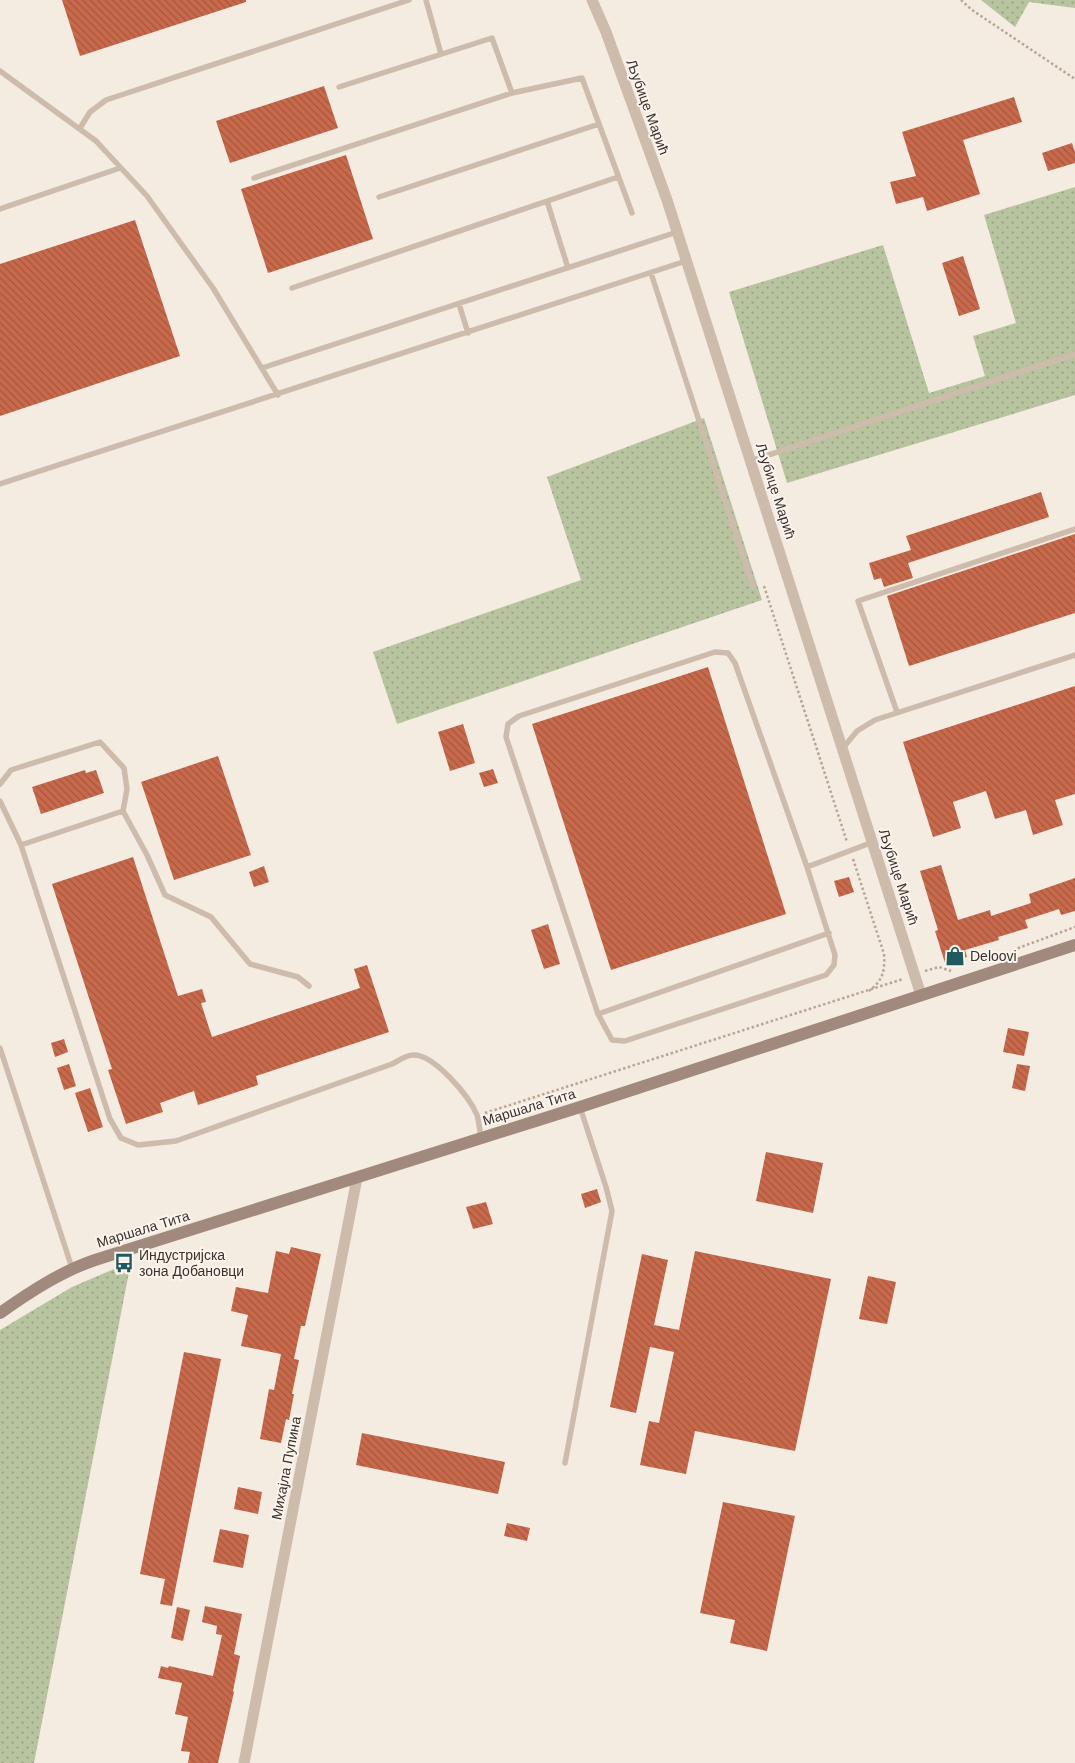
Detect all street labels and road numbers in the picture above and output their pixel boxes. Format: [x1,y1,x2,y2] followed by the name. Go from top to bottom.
[623,57,673,157] street label: Љубице Марић
[753,441,799,541] street label: Љубице Марић
[876,827,922,927] street label: Љубице Марић
[481,1085,577,1129] street label: Маршала Тита
[95,1207,191,1251] street label: Маршала Тита
[268,1415,304,1521] street label: Михајла Пупина

